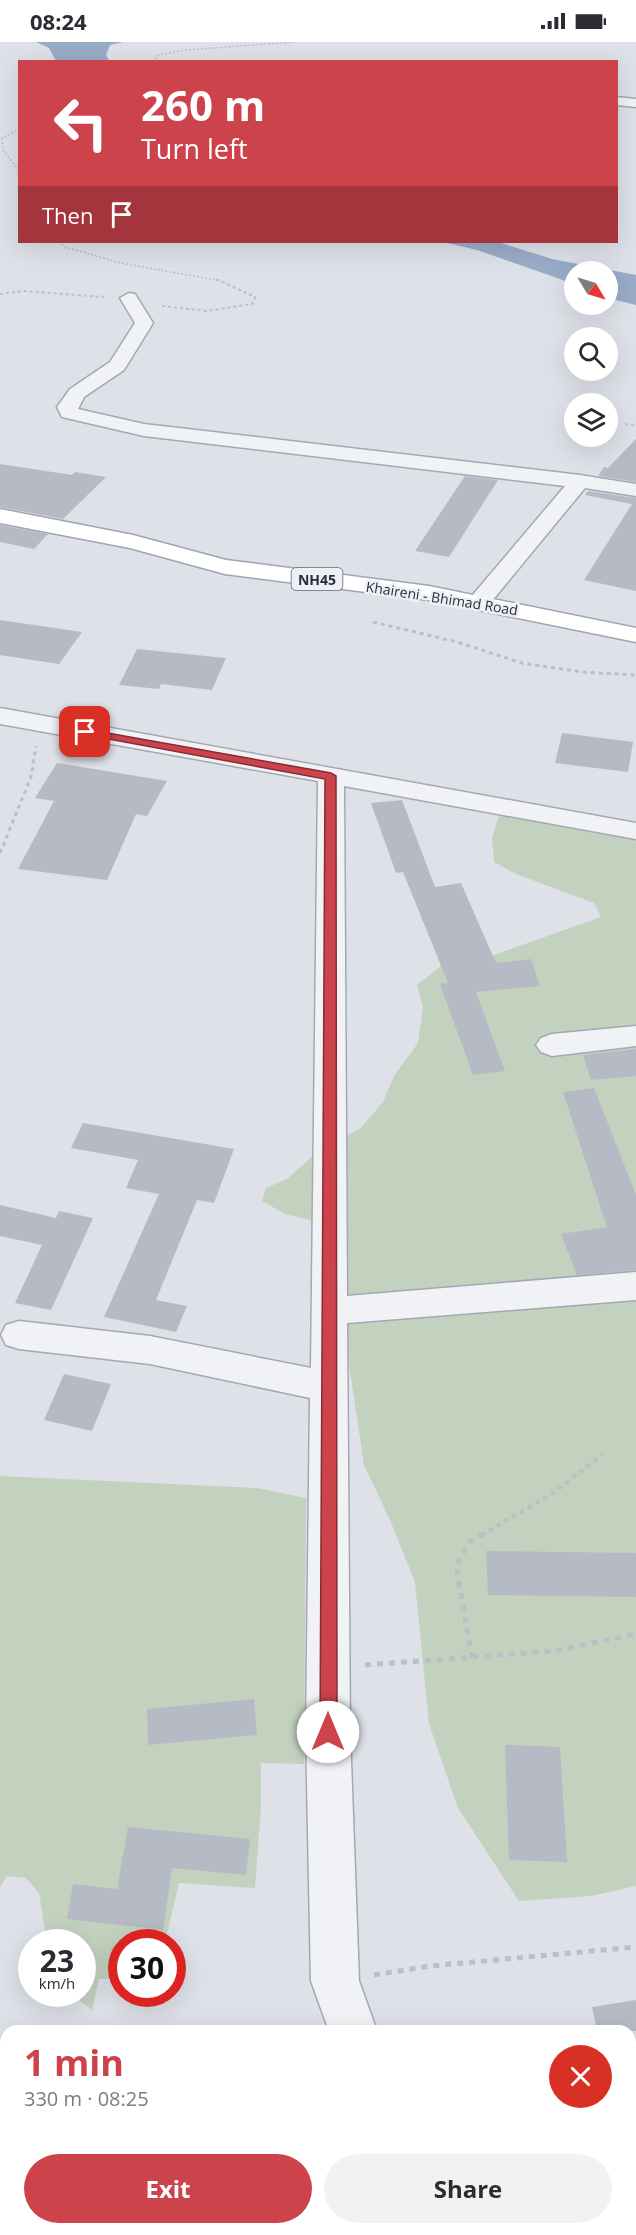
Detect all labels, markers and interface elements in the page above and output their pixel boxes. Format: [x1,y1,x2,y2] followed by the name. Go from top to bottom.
[30,6,87,36] text: 08:24
[141,76,265,133] text: 260 m
[42,84,120,162] icon: left
[141,130,248,167] text: Turn left
[105,198,138,231] icon: arrive
[42,200,93,230] text: Then
[564,261,618,315] north arrow
[564,261,618,447] map controls
[564,327,618,381] button: search
[564,393,618,447] button: layers
[292,568,342,590] road number: NH45
[365,577,519,619] street label: Khaireni - Bhimad Road
[59,706,110,757] pin
[68,715,101,748] icon: arrive
[296,1700,360,1764] position arrow
[108,1929,186,2007] speed limit sign: 30
[40,1940,74,1981] text: 23
[39,1973,75,1993] text: km/h
[24,2038,124,2087] text: 1 min
[549,2045,612,2108] button: close
[24,2085,149,2112] text: 330 m · 08:25
[24,2154,312,2223] button: Exit
[324,2154,612,2223] button: Share

